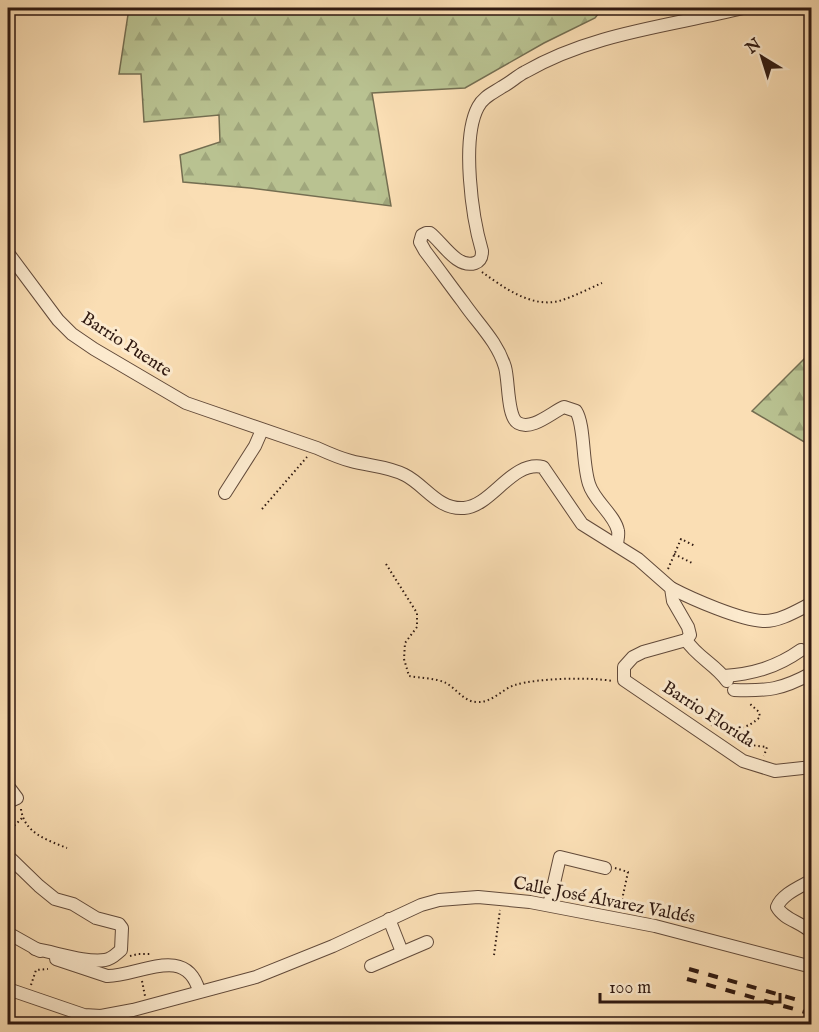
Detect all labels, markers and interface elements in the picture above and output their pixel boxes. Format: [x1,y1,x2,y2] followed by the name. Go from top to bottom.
[732,27,792,87] north arrow
[742,35,766,60] text: N
[76,307,176,383] street label: Barrio Puente
[657,677,759,754] street label: Barrio Florida
[511,870,697,930] street label: Calle José Álvarez Valdés
[600,966,780,1004] scale bar
[609,977,651,1000] text: 100 m

